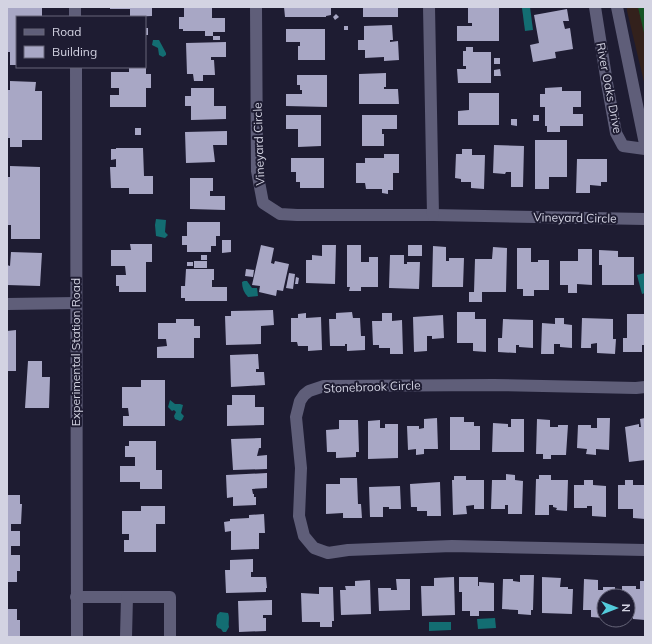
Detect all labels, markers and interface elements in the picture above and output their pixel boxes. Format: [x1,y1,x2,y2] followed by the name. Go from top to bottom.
[16,16,146,68] legend
[52,24,81,39] text: Road
[593,41,626,135] street label: River Oaks Drive
[52,44,97,59] text: Building
[250,102,267,186] street label: Vineyard Circle
[533,209,617,226] street label: Vineyard Circle
[68,278,83,426] street label: Experimental Station Road
[323,377,421,396] street label: Stonebrook Circle
[596,588,636,628] north arrow
[619,604,633,612] text: N

